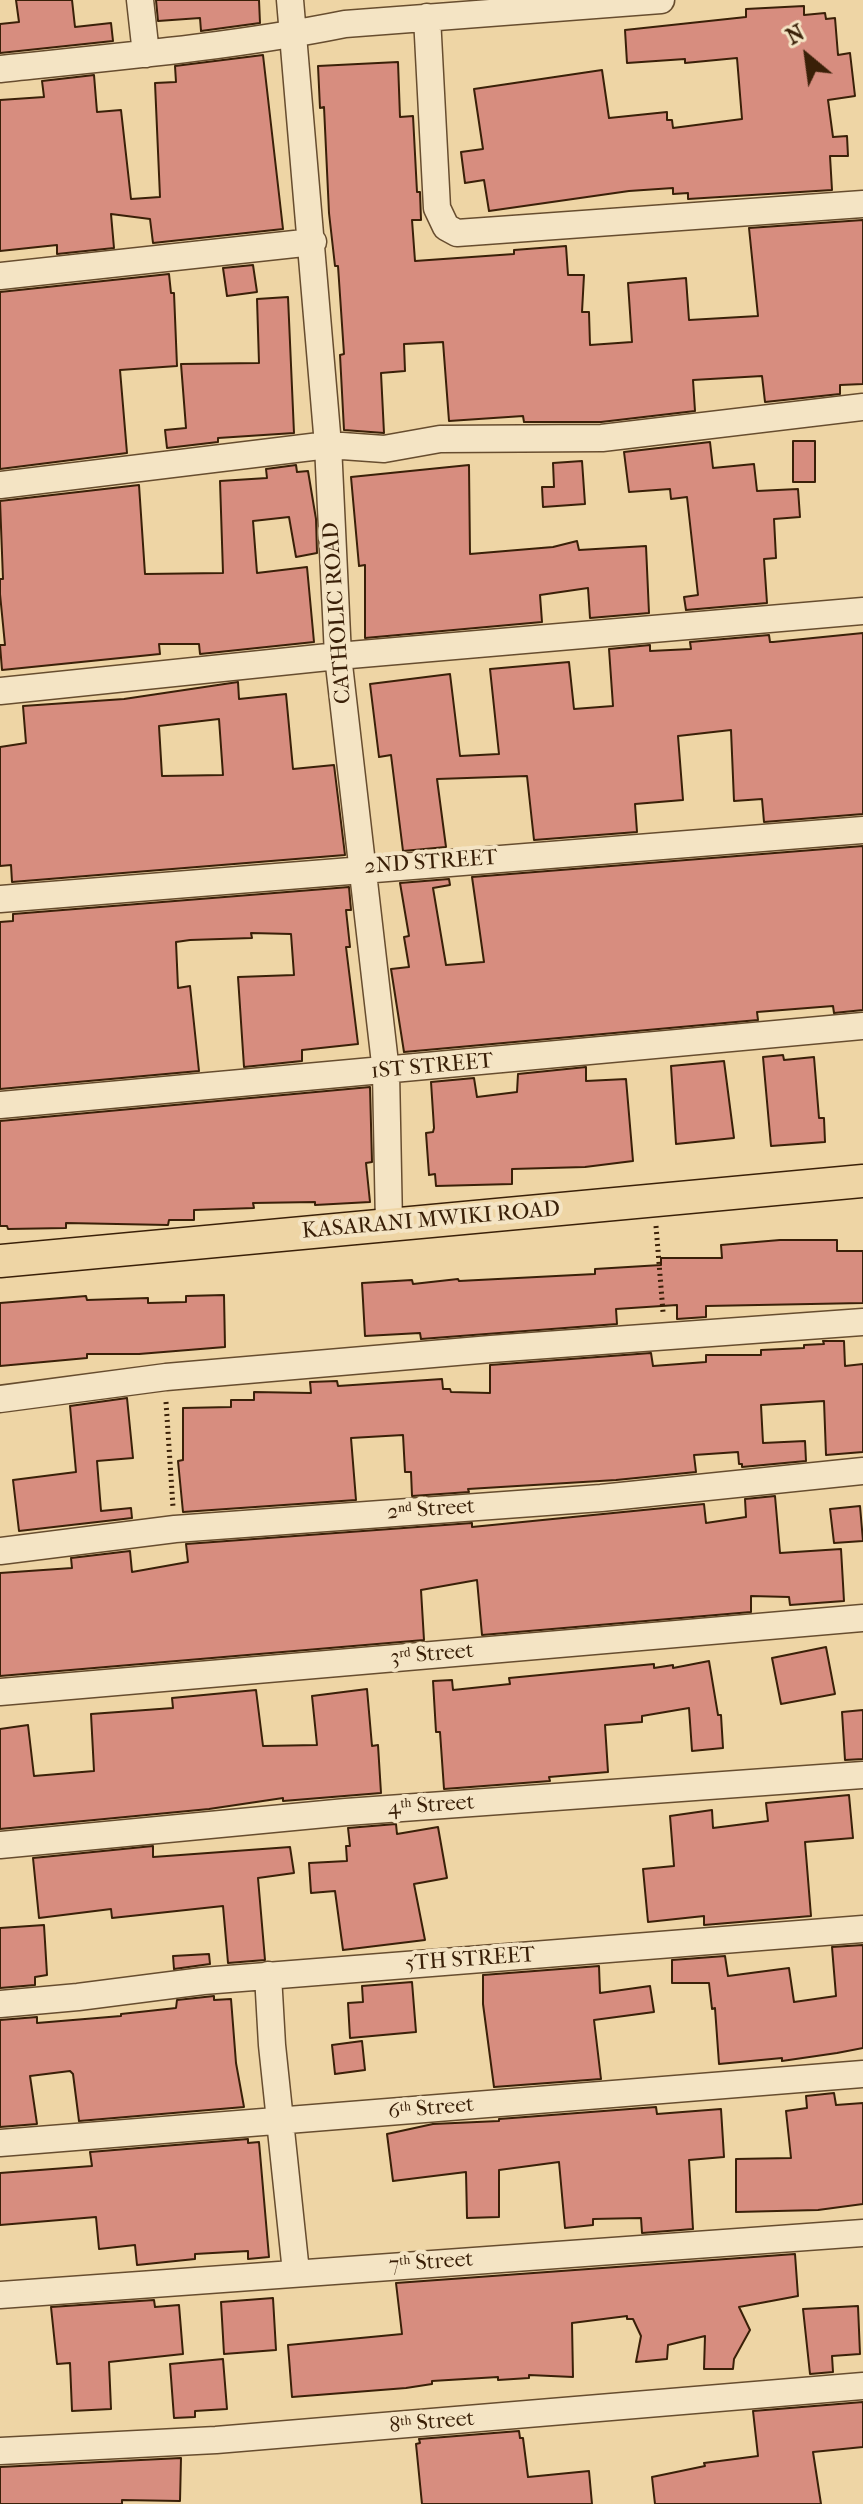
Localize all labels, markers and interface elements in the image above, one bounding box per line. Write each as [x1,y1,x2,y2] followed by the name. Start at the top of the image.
[767,16,847,96] north arrow
[782,20,809,50] text: N
[318,521,358,705] street label: CATHOLIC ROAD
[364,845,498,881] street label: 2ND STREET
[370,1049,494,1085] street label: 1ST STREET
[301,1197,561,1245] street label: KASARANI MWIKI ROAD
[386,1494,476,1526] street label: 2ⁿᵈ Street
[389,1638,475,1672] street label: 3ʳᵈ Street
[387,1790,475,1822] street label: 4ᵗʰ Street
[404,1942,536,1978] street label: 5TH STREET
[387,2092,475,2126] street label: 6ᵗʰ Street
[388,2247,474,2279] street label: 7ᵗʰ Street
[388,2406,476,2440] street label: 8ᵗʰ Street

